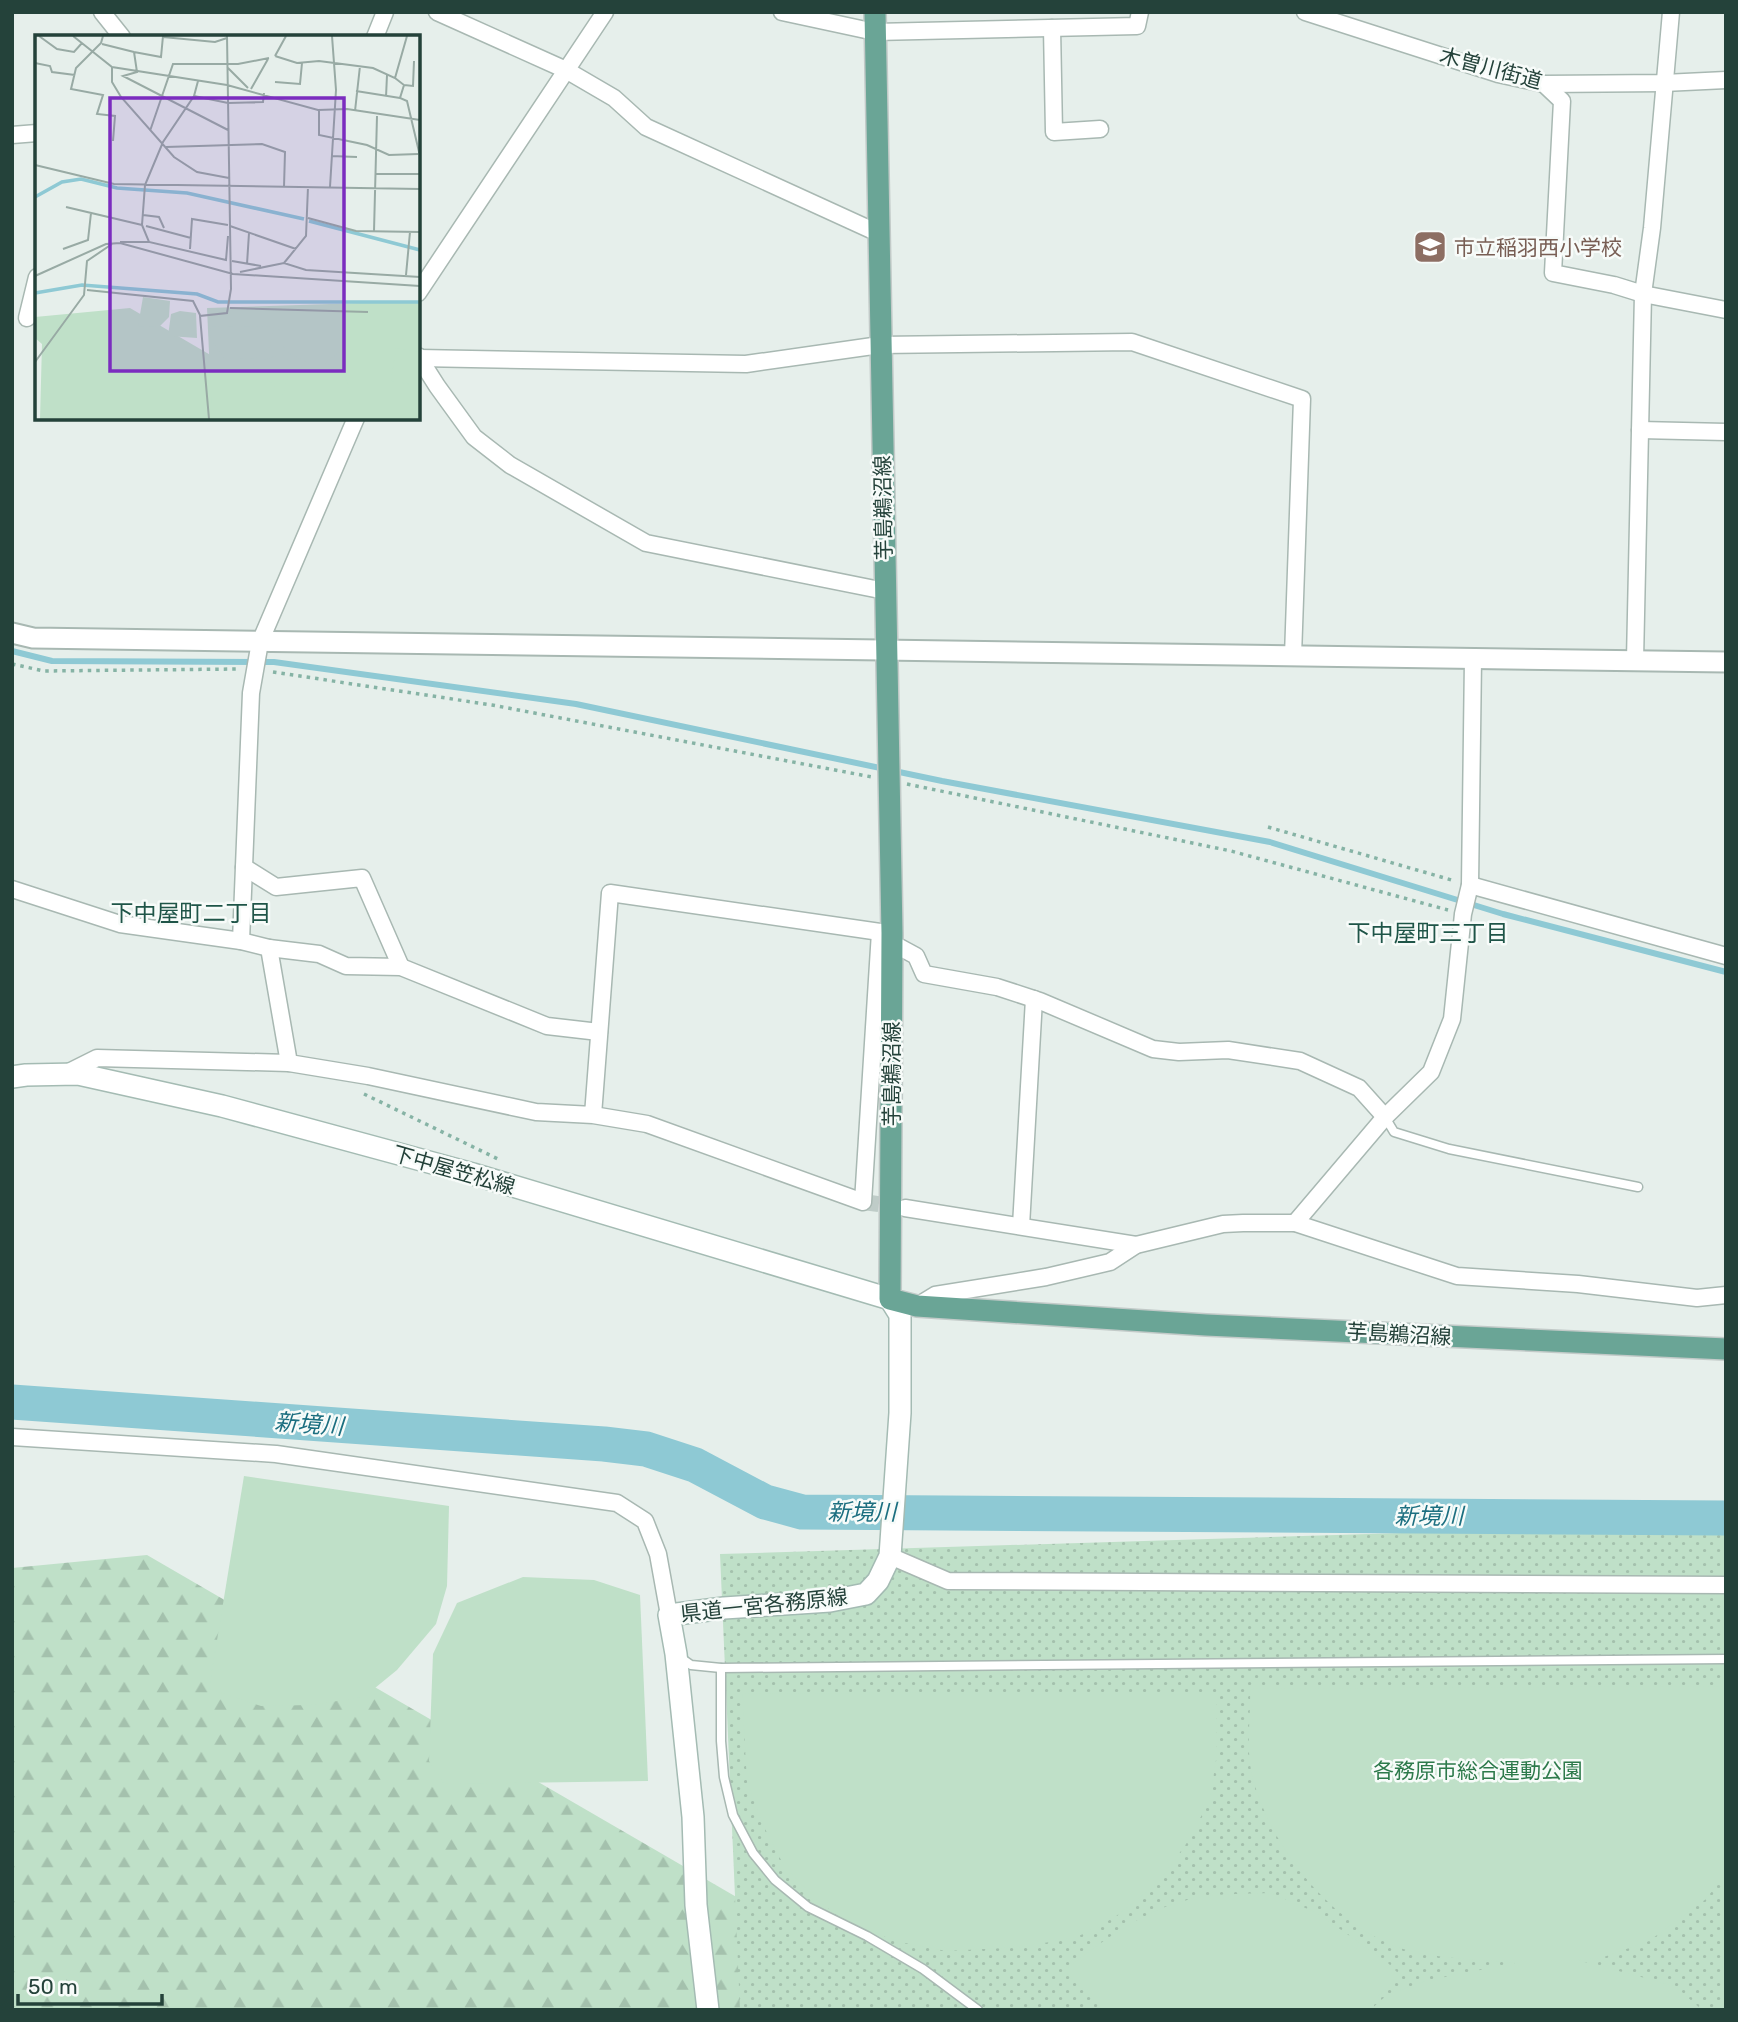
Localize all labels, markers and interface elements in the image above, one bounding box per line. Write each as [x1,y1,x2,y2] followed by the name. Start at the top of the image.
[35,35,420,420] inset map
[1437,42,1545,94] street label: 木曽川街道
[1411,228,1449,266] school or university icon: 市立稲羽西小学校
[1454,235,1622,260] place label: 市立稲羽西小学校
[870,455,896,561] street label: 芋島鵜沼線
[111,899,272,927] district label: 下中屋町二丁目
[1348,919,1509,947] district label: 下中屋町三丁目
[879,1022,904,1127] street label: 芋島鵜沼線
[390,1141,518,1199] street label: 下中屋笠松線
[1346,1319,1452,1349] street label: 芋島鵜沼線
[274,1408,347,1441] water label: 新境川
[828,1498,900,1526] water label: 新境川
[1395,1502,1467,1530] water label: 新境川
[679,1584,849,1626] street label: 県道一宮各務原線
[1373,1758,1583,1783] park label: 各務原市総合運動公園
[18,1962,161,2006] scale bar
[28,1974,78,1999] text: 50 m

